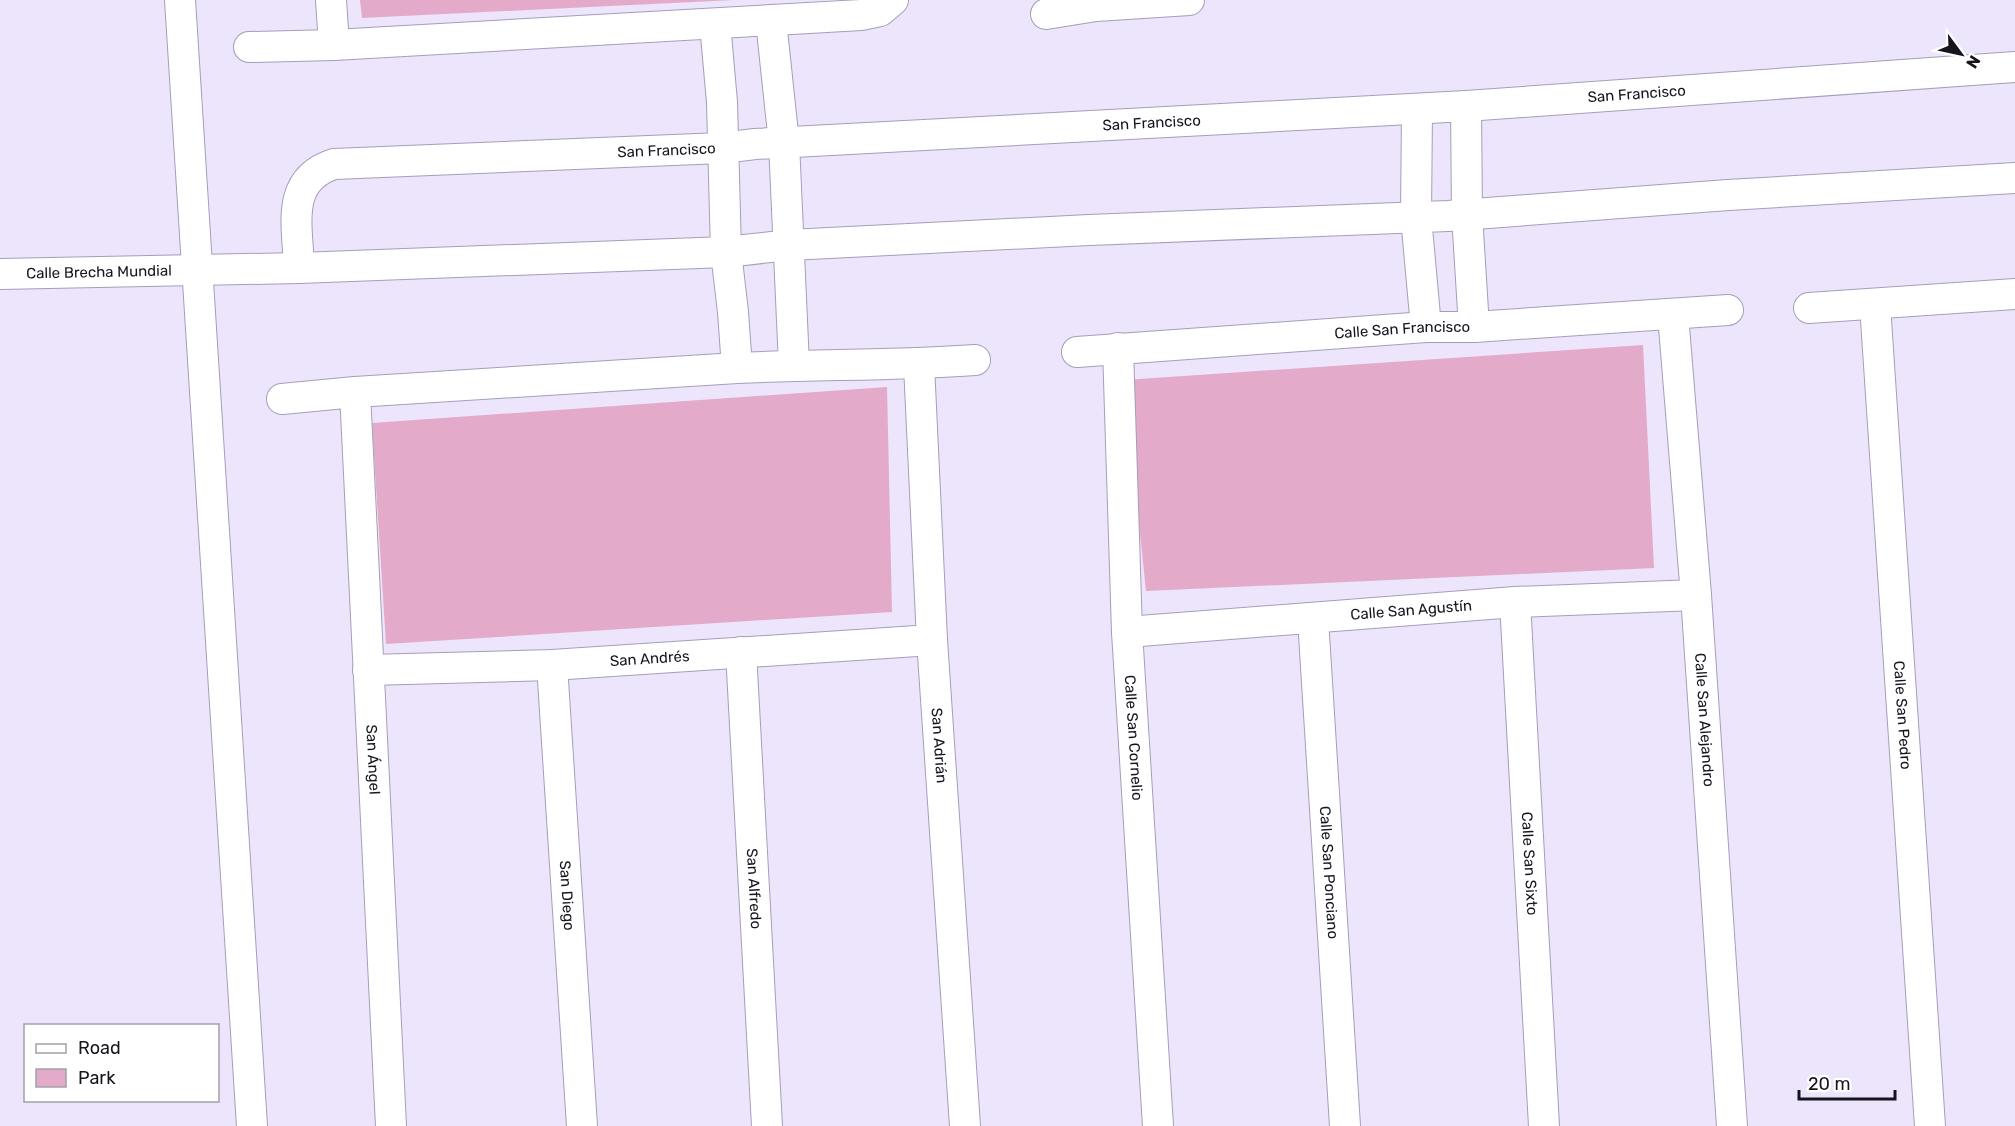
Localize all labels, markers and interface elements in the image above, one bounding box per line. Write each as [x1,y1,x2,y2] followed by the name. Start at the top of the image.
[1931,24,1991,84] north arrow
[1962,52,1984,72] text: N
[1587,81,1686,106] street label: San Francisco
[1102,111,1201,134] street label: San Francisco
[617,139,716,161] street label: San Francisco
[26,262,172,282] street label: Calle Brecha Mundial
[1334,318,1470,343] street label: Calle San Francisco
[1350,596,1473,624] street label: Calle San Agustín
[609,647,690,670] street label: San Andrés
[1691,652,1718,787] street label: Calle San Alejandro
[1890,660,1915,770] street label: Calle San Pedro
[1121,674,1147,801] street label: Calle San Cornelio
[928,707,951,784] street label: San Adrián
[362,724,384,795] street label: San Ángel
[1316,805,1342,940] street label: Calle San Ponciano
[1518,811,1541,916] street label: Calle San Sixto
[743,848,765,930] street label: San Alfredo
[556,860,578,931] street label: San Diego
[24,1024,219,1102] legend
[78,1037,121,1059] text: Road
[1799,1063,1895,1101] scale bar
[78,1067,116,1089] text: Park
[1808,1073,1850,1095] text: 20 m

